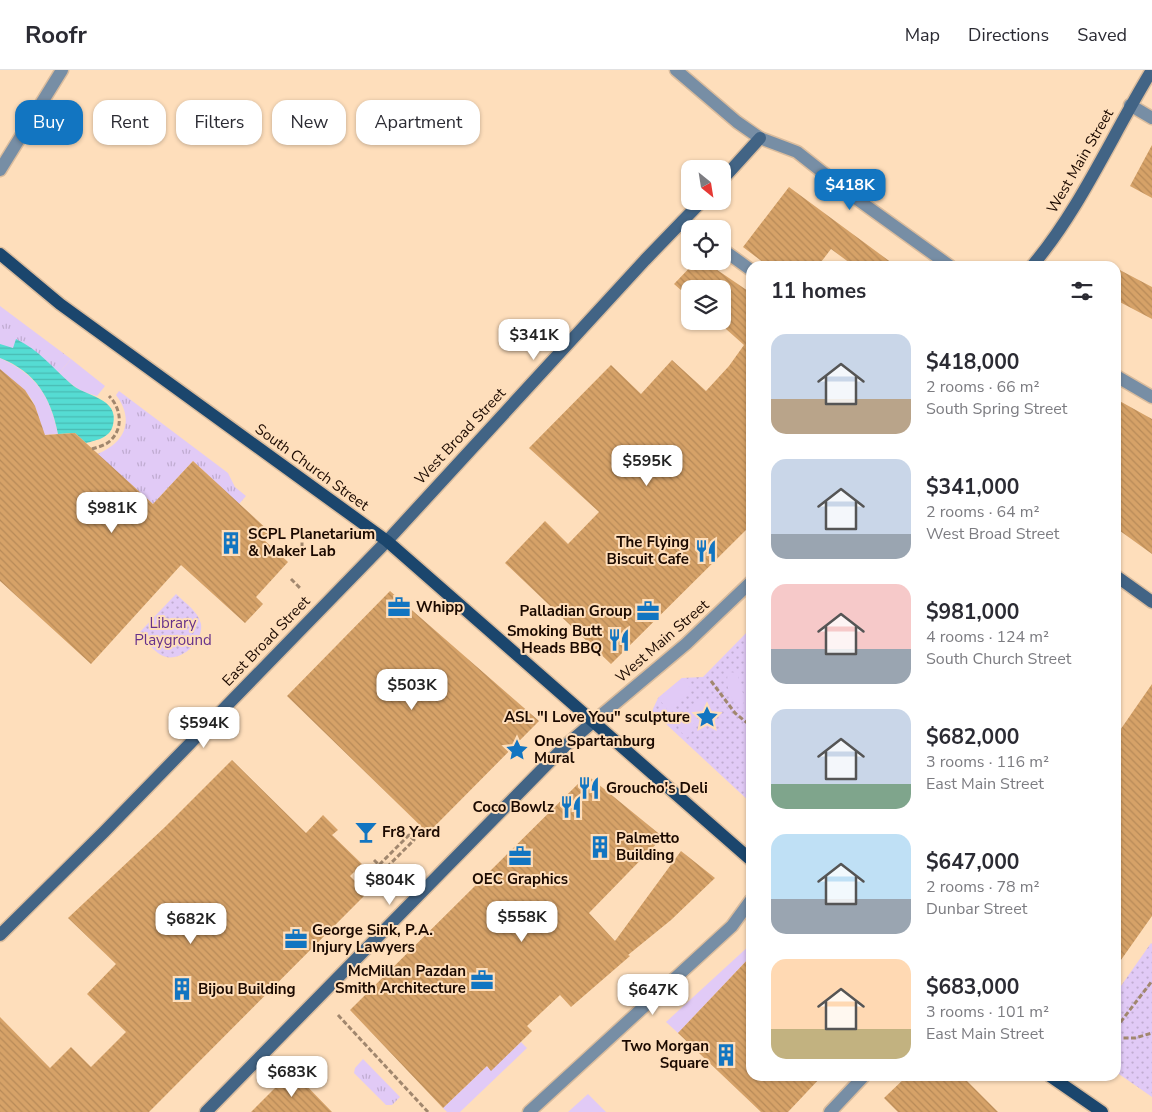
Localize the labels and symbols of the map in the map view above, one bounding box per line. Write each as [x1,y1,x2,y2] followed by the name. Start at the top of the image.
[1042,105,1118,217] street label: West Main Street
[681,160,731,210] north arrow
[815,168,885,211] pin: $418K
[499,318,569,361] pin: $341K
[410,383,510,489] street label: West Broad Street
[251,419,374,516] street label: South Church Street
[612,444,682,487] pin: $595K
[77,492,147,534] pin: $981K
[248,524,375,561] place label: SCPL Planetarium & Maker Lab
[218,530,244,556] building icon: SCPL Planetarium & Maker Lab
[607,532,689,569] place label: The Flying Biscuit Cafe
[693,538,719,564] restaurant icon: The Flying Biscuit Cafe
[218,591,315,690] street label: East Broad Street
[386,594,412,620] office icon: Whipp
[611,594,713,687] street label: West Main Street
[416,597,463,617] place label: Whipp
[635,598,661,624] office icon: Palladian Group
[520,601,632,621] place label: Palladian Group
[134,613,212,650] park label: Library Playground
[507,621,602,658] place label: Smoking Butt Heads BBQ
[606,627,632,653] restaurant icon: Smoking Butt Heads BBQ
[377,668,447,711] pin: $503K
[694,704,720,730] place icon: ASL "I Love You" sculpture
[169,706,239,749] pin: $594K
[504,707,690,727] place label: ASL "I Love You" sculpture
[534,731,655,768] place label: One Spartanburg Mural
[504,737,530,763] place icon: One Spartanburg Mural
[576,775,602,801] restaurant icon: Groucho's Deli
[606,778,708,798] place label: Groucho's Deli
[558,794,584,820] restaurant icon: Coco Bowlz
[473,797,554,817] place label: Coco Bowlz
[353,819,379,845] bar icon: Fr8 Yard
[382,822,440,842] place label: Fr8 Yard
[616,828,680,865] place label: Palmetto Building
[587,834,613,860] building icon: Palmetto Building
[507,843,533,869] office icon: OEC Graphics
[355,864,425,906] pin: $804K
[472,869,568,889] place label: OEC Graphics
[487,900,557,943] pin: $558K
[156,902,226,945] pin: $682K
[312,920,433,957] place label: George Sink, P.A. Injury Lawyers
[283,926,309,952] office icon: George Sink, P.A. Injury Lawyers
[335,961,466,998] place label: McMillan Pazdan Smith Architecture
[469,967,495,993] office icon: McMillan Pazdan Smith Architecture
[618,974,688,1016] pin: $647K
[169,976,195,1002] building icon: Bijou Building
[198,979,296,999] place label: Bijou Building
[622,1036,709,1073] place label: Two Morgan Square
[713,1042,739,1068] building icon: Two Morgan Square
[257,1056,327,1098] pin: $683K

